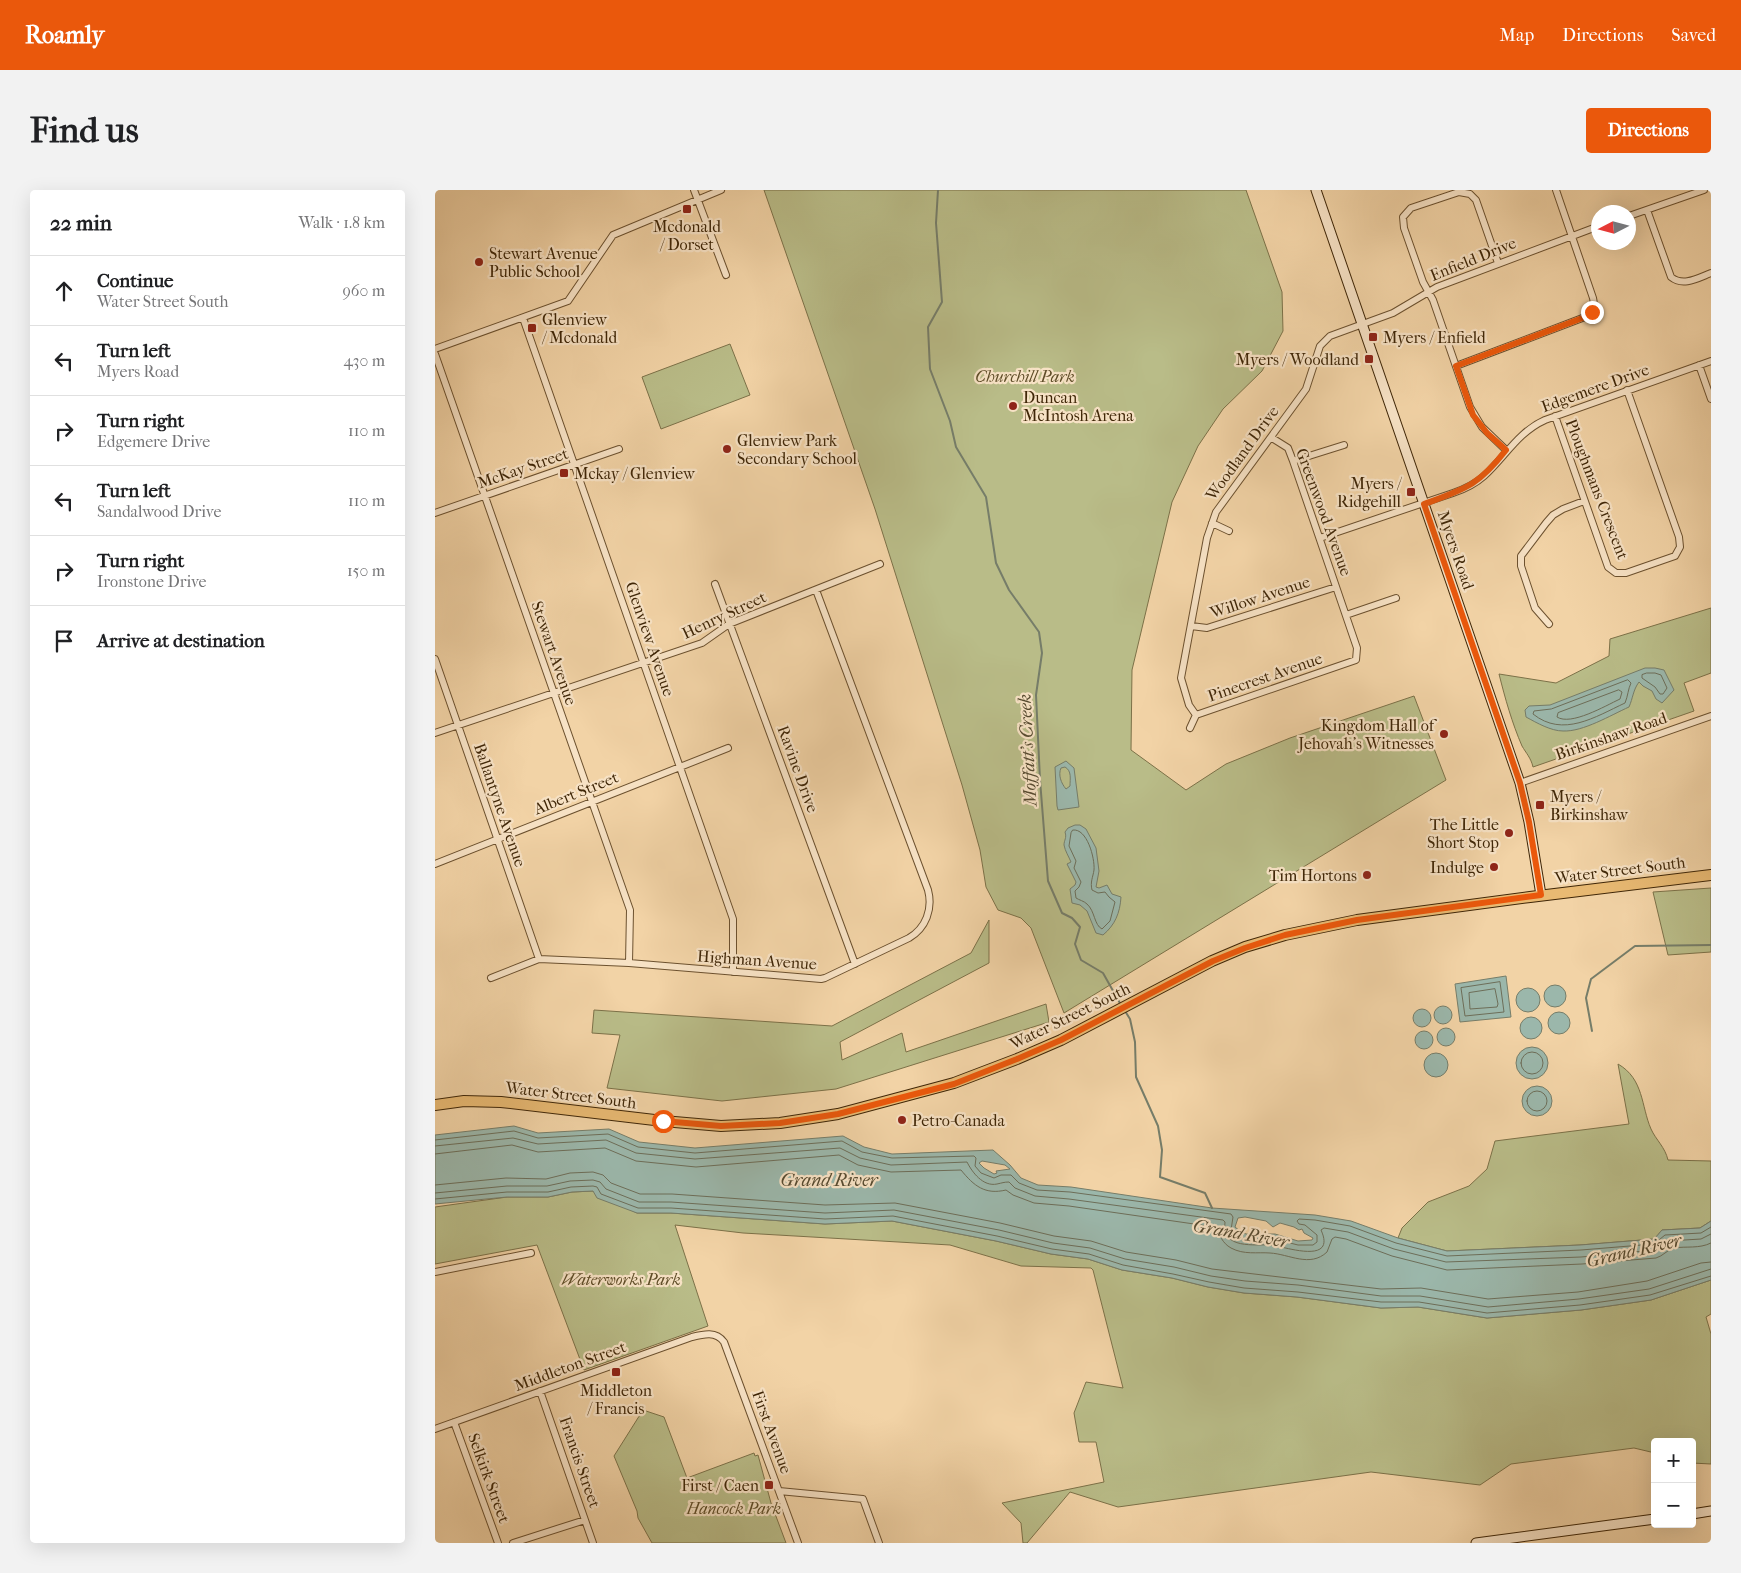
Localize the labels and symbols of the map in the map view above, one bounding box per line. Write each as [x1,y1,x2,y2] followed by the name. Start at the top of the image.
[681,203,693,215] marker: Mcdonald / Dorset
[1591,205,1636,250] north arrow
[653,217,721,254] place label: Mcdonald / Dorset
[1427,233,1519,285] street label: Enfield Drive
[489,244,598,281] place label: Stewart Avenue Public School
[473,256,485,268] marker: Stewart Avenue Public School
[1581,301,1604,324] route end
[541,310,618,347] place label: Glenview / Mcdonald
[526,322,538,334] marker: Glenview / Mcdonald
[1383,328,1486,347] place label: Myers / Enfield
[1367,331,1379,343] marker: Myers / Enfield
[1236,350,1359,369] place label: Myers / Woodland
[1363,353,1375,365] marker: Myers / Woodland
[1539,360,1652,416] street label: Edgemere Drive
[975,367,1075,386] park label: Churchill Park
[1023,388,1134,425] place label: Duncan McIntosh Arena
[1007,400,1019,412] marker: Duncan McIntosh Arena
[1201,402,1283,505] street label: Woodland Drive
[1561,416,1633,562] street label: Ploughmans Crescent
[737,431,858,468] place label: Glenview Park Secondary School
[721,443,733,455] marker: Glenview Park Secondary School
[475,444,571,492] street label: McKay Street
[1292,446,1356,578] street label: Greenwood Avenue
[574,464,696,483] place label: Mckay / Glenview
[558,467,570,479] marker: Mckay / Glenview
[1337,474,1403,511] place label: Myers / Ridgehill
[1405,486,1417,498] marker: Myers / Ridgehill
[1434,508,1478,592] street label: Myers Road
[1207,572,1312,622] street label: Willow Avenue
[621,579,679,699] street label: Glenview Avenue
[679,587,769,643] street label: Henry Street
[527,599,581,707] street label: Stewart Avenue
[1205,648,1325,705] street label: Pinecrest Avenue
[1015,693,1042,809] water label: Moffatt's Creek
[1553,708,1670,764] street label: Birkinshaw Road
[1296,716,1438,753] place label: Kingdom Hall of Jehovah's Witnesses
[773,723,823,815] street label: Ravine Drive
[1438,728,1450,740] marker: Kingdom Hall of Jehovah's Witnesses
[470,741,530,869] street label: Ballantyne Avenue
[530,767,621,819] street label: Albert Street
[1550,787,1629,824] place label: Myers / Birkinshaw
[1534,799,1546,811] marker: Myers / Birkinshaw
[1427,815,1499,852] place label: The Little Short Stop
[1503,827,1515,839] marker: The Little Short Stop
[1553,853,1686,888] street label: Water Street South
[1430,858,1484,877] place label: Indulge
[1488,861,1500,873] marker: Indulge
[1269,866,1357,885] place label: Tim Hortons
[1361,869,1373,881] marker: Tim Hortons
[697,946,818,974] street label: Highman Avenue
[1006,979,1133,1054] street label: Water Street South
[504,1077,637,1112] street label: Water Street South
[652,1110,675,1133] route start
[912,1111,1005,1130] place label: Petro-Canada
[896,1114,908,1126] marker: Petro-Canada
[781,1170,879,1191] water label: Grand River
[1191,1215,1292,1253] water label: Grand River
[1584,1229,1685,1272] water label: Grand River
[561,1270,681,1289] park label: Waterworks Park
[512,1337,629,1395] street label: Middleton Street
[610,1366,622,1378] marker: Middleton / Francis
[580,1381,653,1418] place label: Middleton / Francis
[748,1388,796,1476] street label: First Avenue
[555,1414,605,1510] street label: Francis Street
[464,1431,514,1526] street label: Selkirk Street
[681,1476,760,1495] place label: First / Caen
[763,1479,775,1491] marker: First / Caen
[686,1499,781,1518] park label: Hancock Park

